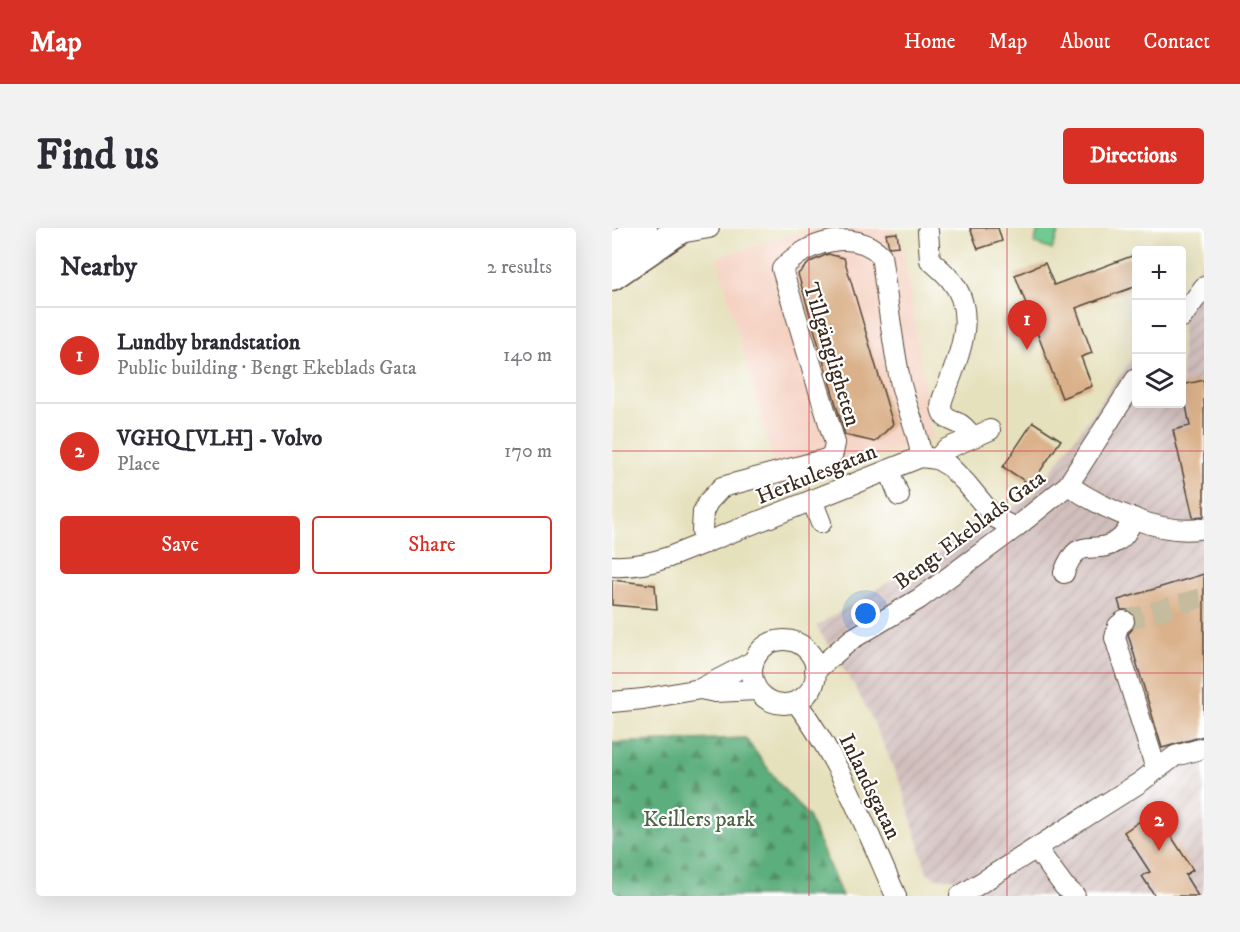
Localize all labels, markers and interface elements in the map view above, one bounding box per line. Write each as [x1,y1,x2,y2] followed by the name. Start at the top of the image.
[30,25,82,60] text: Map
[904,29,956,55] text: Home
[989,29,1027,55] text: Map
[1060,29,1111,55] text: About
[1144,29,1210,55] text: Contact
[1063,128,1204,184] button: Directions
[36,130,159,182] text: Find us
[1132,246,1186,408] map controls
[1132,246,1186,300] button: +
[60,251,137,284] text: Nearby
[487,255,552,280] text: 2 results
[797,279,866,430] street label: Tillgängligheten
[1008,300,1046,350] pin: 1
[1132,300,1186,354] button: −
[117,329,300,356] text: Lundby brandstation
[76,343,83,368] text: 1
[503,343,552,368] text: 140 m
[1132,354,1186,408] button: layers
[117,356,417,381] text: Public building · Bengt Ekeblads Gata
[117,425,322,452] text: VGHQ [VLH] - Volvo
[752,438,881,511] street label: Herkulesgatan
[75,439,84,464] text: 2
[504,439,552,464] text: 170 m
[117,452,160,477] text: Place
[889,464,1052,596] street label: Bengt Ekeblads Gata
[60,516,300,574] button: Save
[312,516,552,574] button: Share
[851,599,880,628] your location
[832,729,907,844] street label: Inlandsgatan
[1140,802,1178,851] pin: 2
[643,806,755,833] park label: Keillers park

